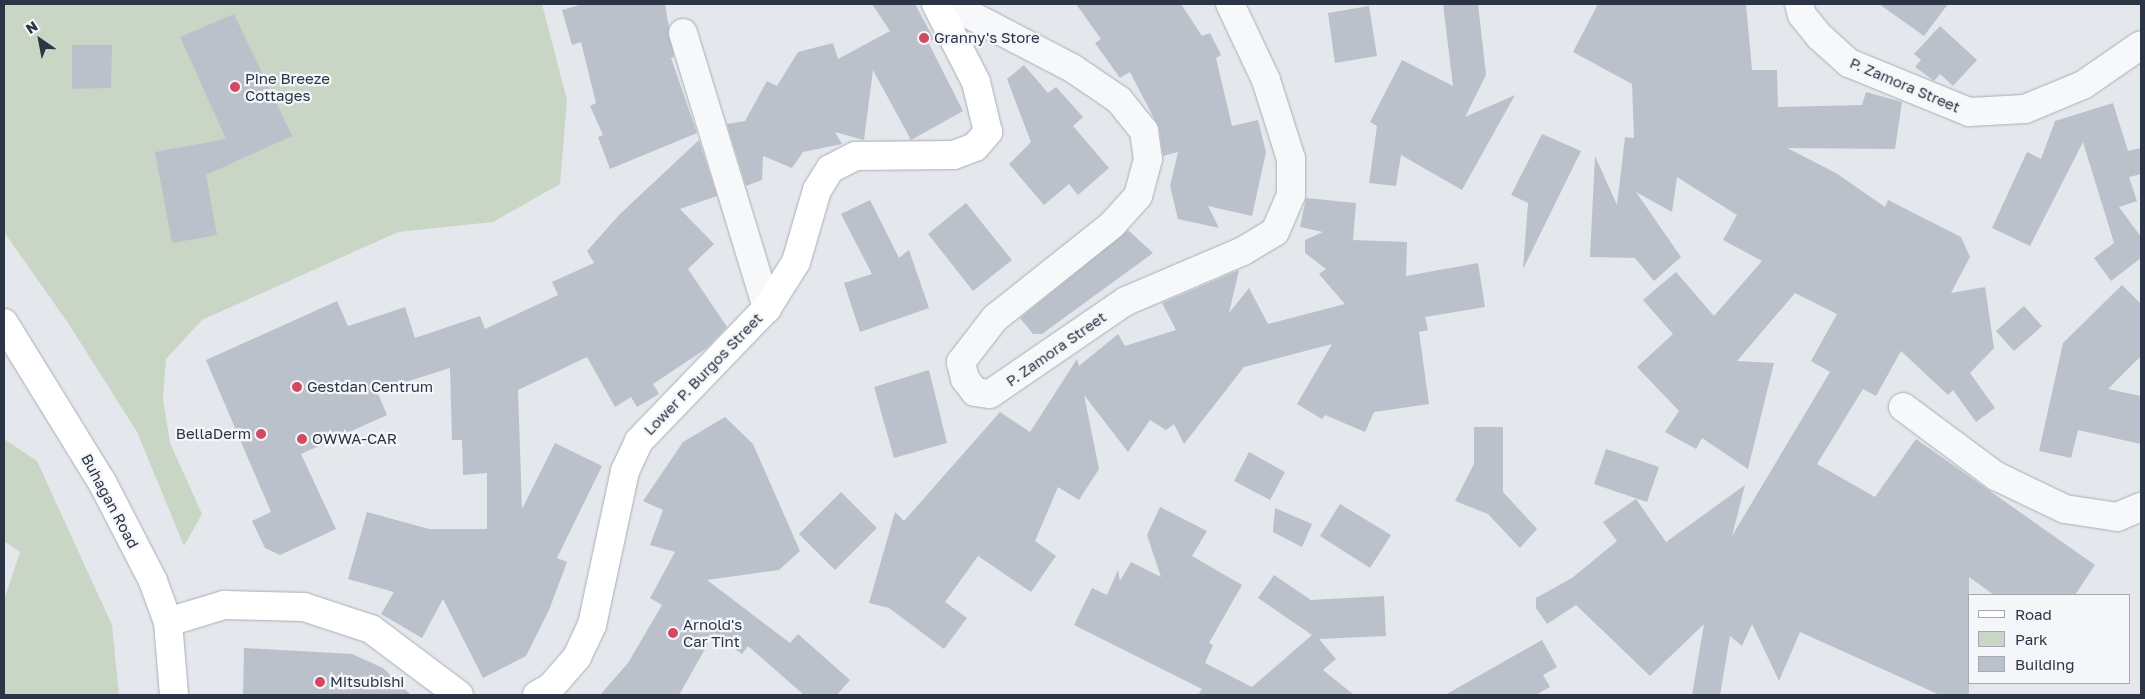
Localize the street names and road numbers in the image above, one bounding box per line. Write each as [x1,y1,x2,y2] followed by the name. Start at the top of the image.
[1847,54,1963,116] street label: P. Zamora Street
[1002,308,1110,390] street label: P. Zamora Street
[640,309,766,439] street label: Lower P. Burgos Street
[78,451,142,551] street label: Buhagan Road

